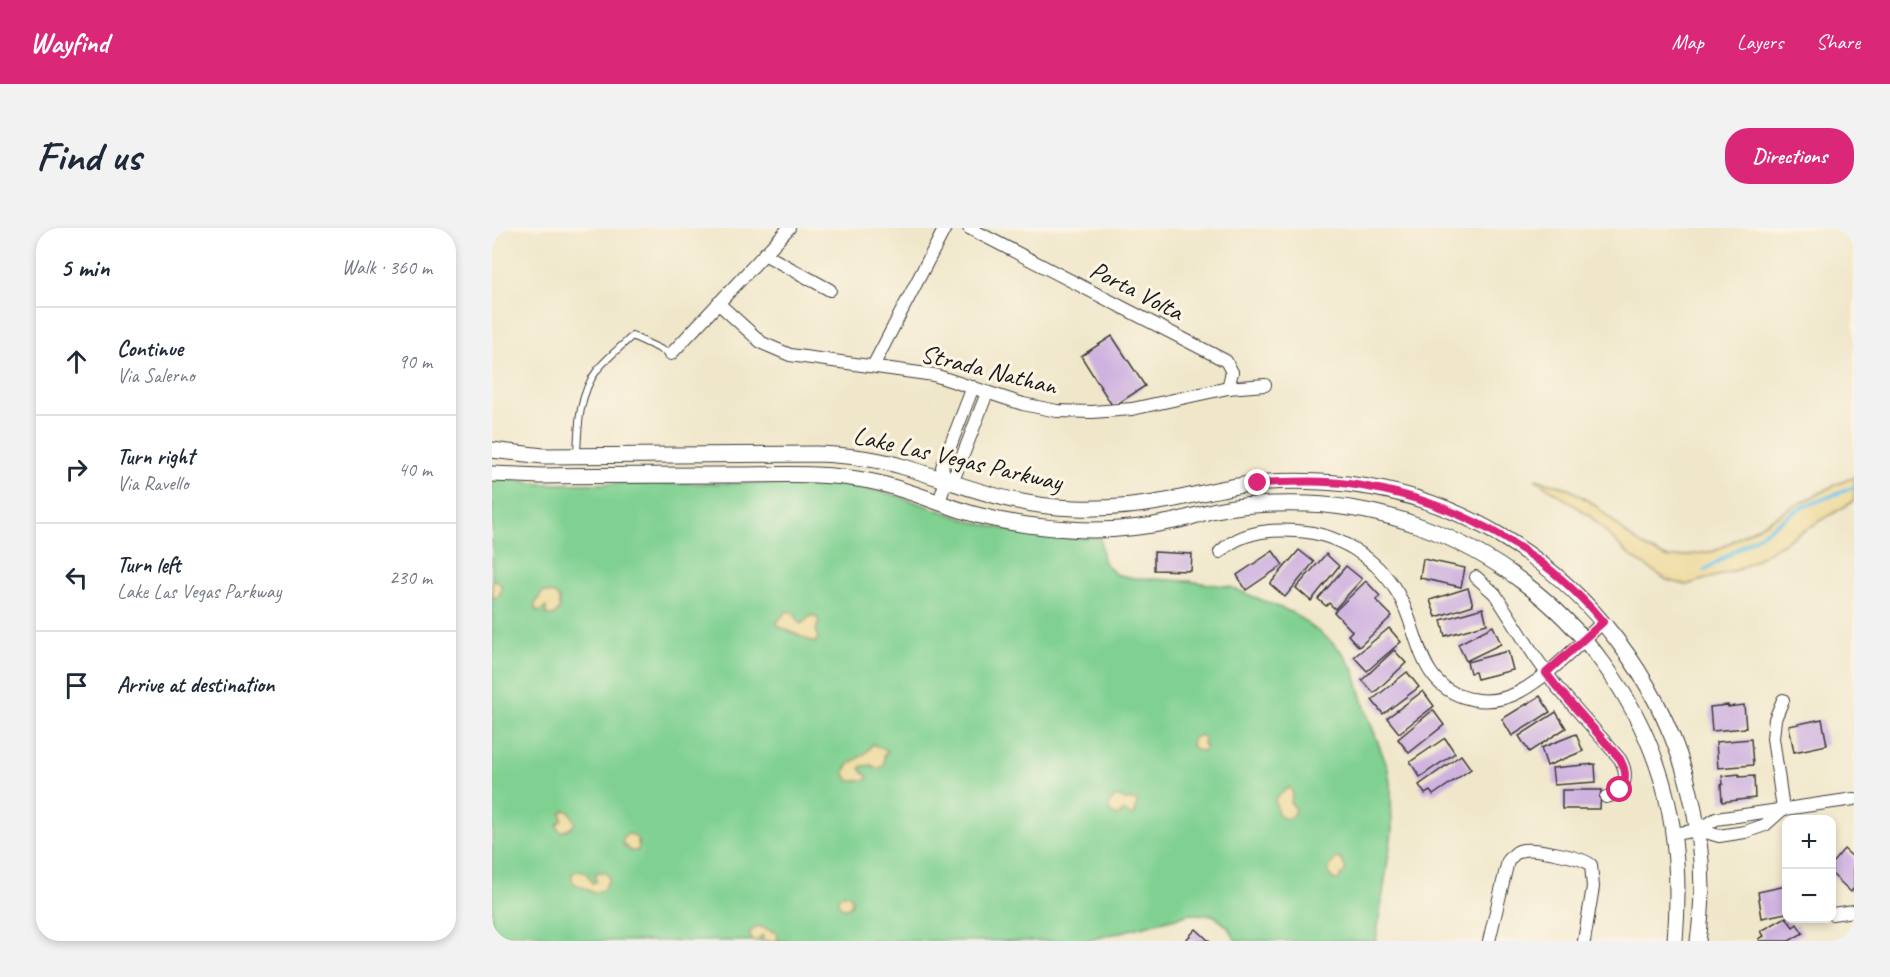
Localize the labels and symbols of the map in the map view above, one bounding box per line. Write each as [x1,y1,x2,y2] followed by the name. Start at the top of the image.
[1084,253,1191,329] street label: Porta Volta
[917,337,1062,403] street label: Strada Nathan
[850,418,1068,499] street label: Lake Las Vegas Parkway
[1244,469,1270,495] route end
[1606,776,1632,802] route start

